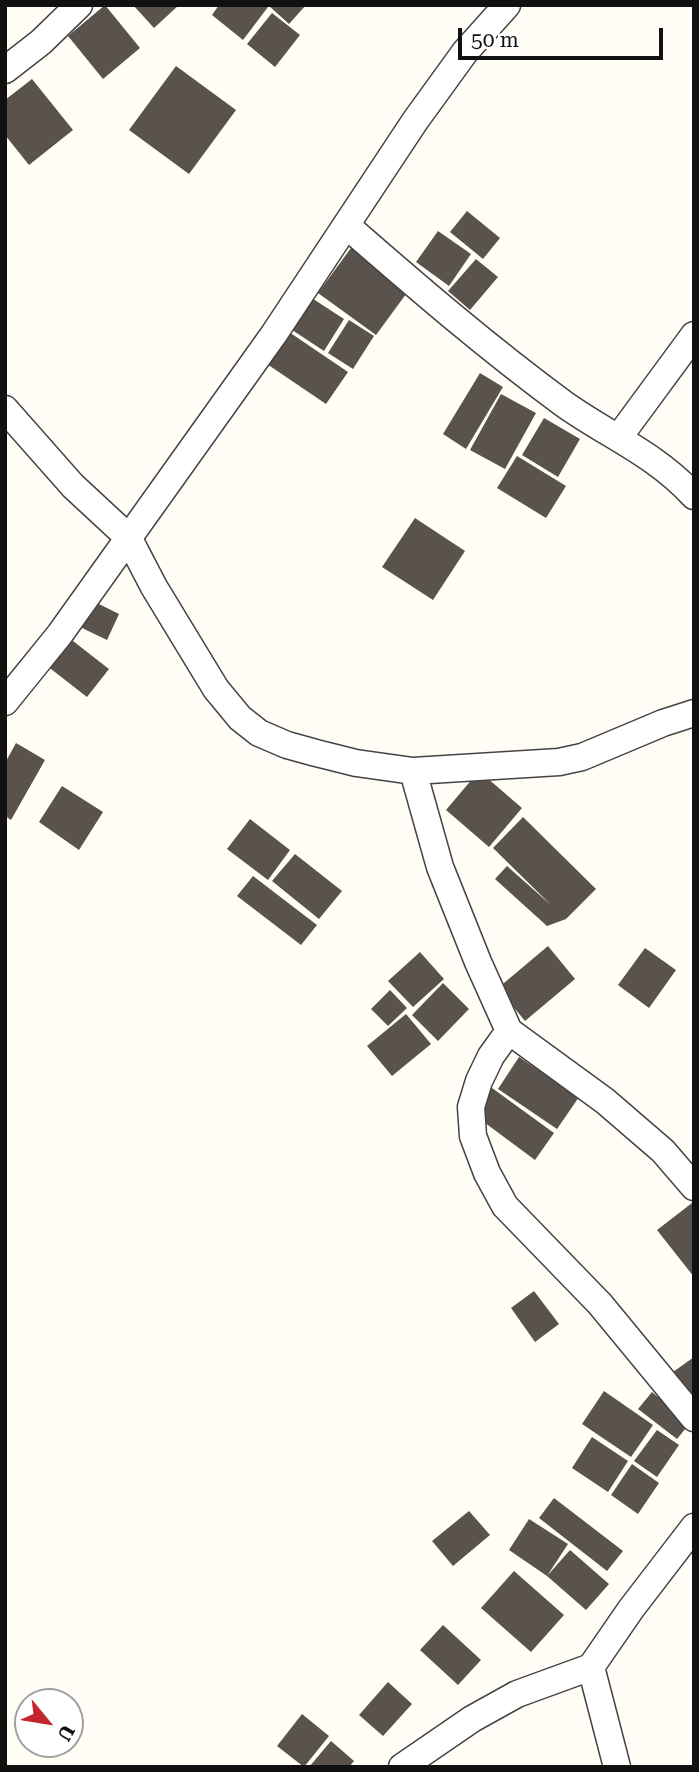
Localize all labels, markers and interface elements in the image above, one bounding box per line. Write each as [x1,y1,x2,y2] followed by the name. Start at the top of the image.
[461,14,666,58] scale bar
[471,28,519,52] text: 50 m
[14,1688,84,1758] north arrow
[52,1721,80,1745] text: U

